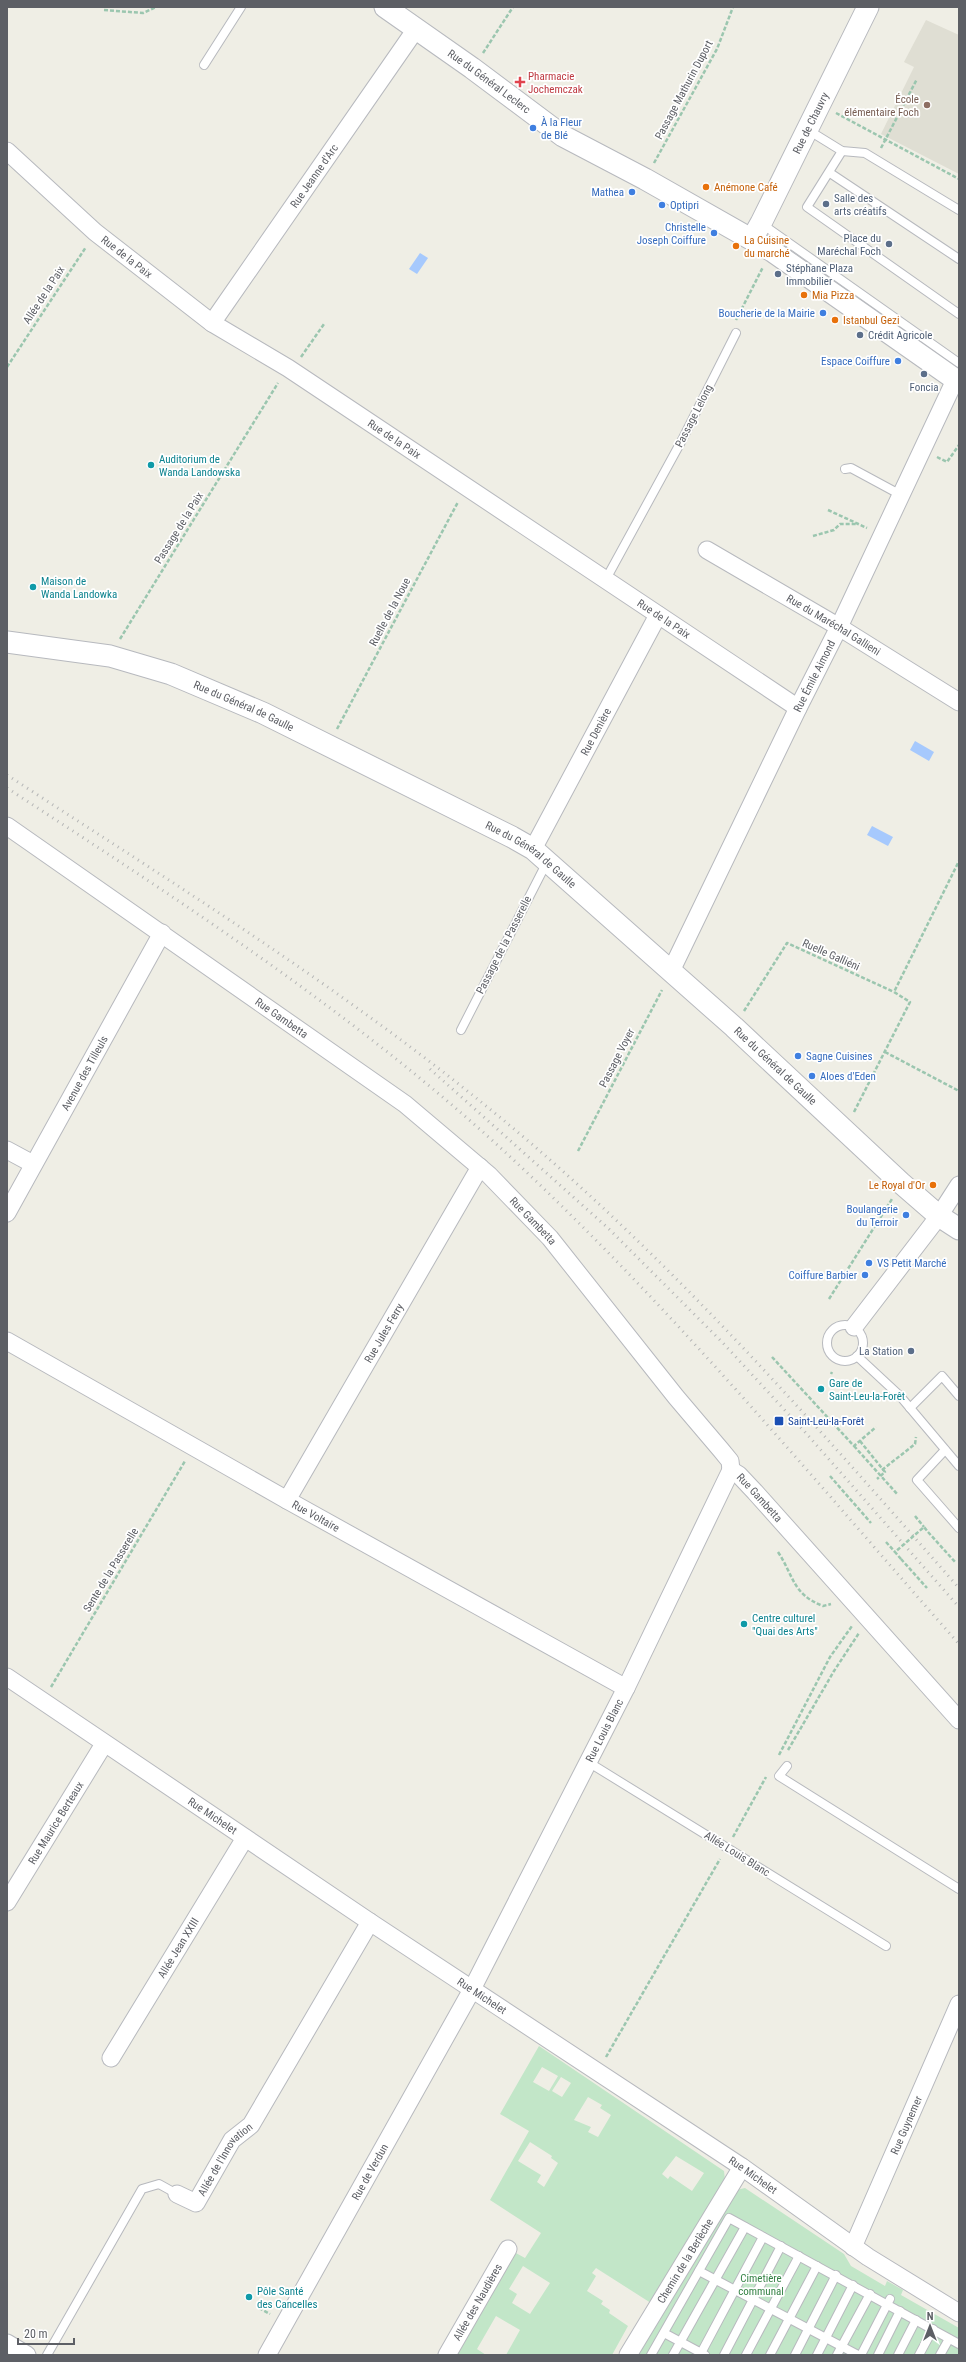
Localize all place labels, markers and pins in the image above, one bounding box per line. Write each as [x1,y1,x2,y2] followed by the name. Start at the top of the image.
[528,70,583,96] place label: Pharmacie Jochemczak
[515,77,525,87] marker: Pharmacie Jochemczak
[844,93,919,119] place label: École élémentaire Foch
[922,100,932,110] marker: École élémentaire Foch
[541,116,582,142] place label: À la Fleur de Blé
[528,123,538,133] marker: À la Fleur de Blé
[714,181,778,194] place label: Anémone Café
[701,182,711,192] marker: Anémone Café
[591,186,624,199] place label: Mathea
[627,187,637,197] marker: Mathea
[834,192,887,218] place label: Salle des arts créatifs
[670,199,699,212] place label: Optipri
[821,199,831,209] marker: Salle des arts créatifs
[657,200,667,210] marker: Optipri
[637,221,706,247] place label: Christelle Joseph Coiffure
[709,228,719,238] marker: Christelle Joseph Coiffure
[817,232,881,258] place label: Place du Maréchal Foch
[744,234,790,260] place label: La Cuisine du marché
[884,239,894,249] marker: Place du Maréchal Foch
[731,241,741,251] marker: La Cuisine du marché
[786,262,853,288] place label: Stéphane Plaza Immobilier
[773,269,783,279] marker: Stéphane Plaza Immobilier
[812,289,854,302] place label: Mia Pizza
[799,290,809,300] marker: Mia Pizza
[718,307,815,320] place label: Boucherie de la Mairie
[818,308,828,318] marker: Boucherie de la Mairie
[843,314,899,327] place label: Istanbul Gezi
[830,315,840,325] marker: Istanbul Gezi
[868,329,932,342] place label: Crédit Agricole
[855,330,865,340] marker: Crédit Agricole
[821,355,890,368] place label: Espace Coiffure
[893,356,903,366] marker: Espace Coiffure
[919,369,929,379] marker: Foncia
[910,381,938,394] place label: Foncia
[159,453,240,479] place label: Auditorium de Wanda Landowska
[146,460,156,470] marker: Auditorium de Wanda Landowska
[41,575,117,601] place label: Maison de Wanda Landowka
[28,582,38,592] marker: Maison de Wanda Landowka
[806,1050,873,1063] place label: Sagne Cuisines
[793,1051,803,1061] marker: Sagne Cuisines
[820,1070,876,1083] place label: Aloes d'Eden
[807,1071,817,1081] marker: Aloes d'Eden
[869,1179,926,1192] place label: Le Royal d'Or
[928,1180,938,1190] marker: Le Royal d'Or
[846,1203,899,1229] place label: Boulangerie du Terroir
[901,1210,911,1220] marker: Boulangerie du Terroir
[877,1257,947,1270] place label: VS Petit Marché
[864,1258,874,1268] marker: VS Petit Marché
[788,1269,858,1282] place label: Coiffure Barbier
[860,1270,870,1280] marker: Coiffure Barbier
[859,1345,903,1358] place label: La Station
[906,1346,916,1356] marker: La Station
[829,1377,905,1403] place label: Gare de Saint-Leu-la-Forêt
[816,1384,826,1394] marker: Gare de Saint-Leu-la-Forêt
[773,1415,785,1427] marker: Saint-Leu-la-Forêt
[788,1415,864,1428] place label: Saint-Leu-la-Forêt
[752,1612,818,1638] place label: Centre culturel "Quai des Arts"
[739,1619,749,1629] marker: Centre culturel "Quai des Arts"
[257,2285,317,2311] place label: Pôle Santé des Cancelles
[244,2292,254,2302] marker: Pôle Santé des Cancelles

